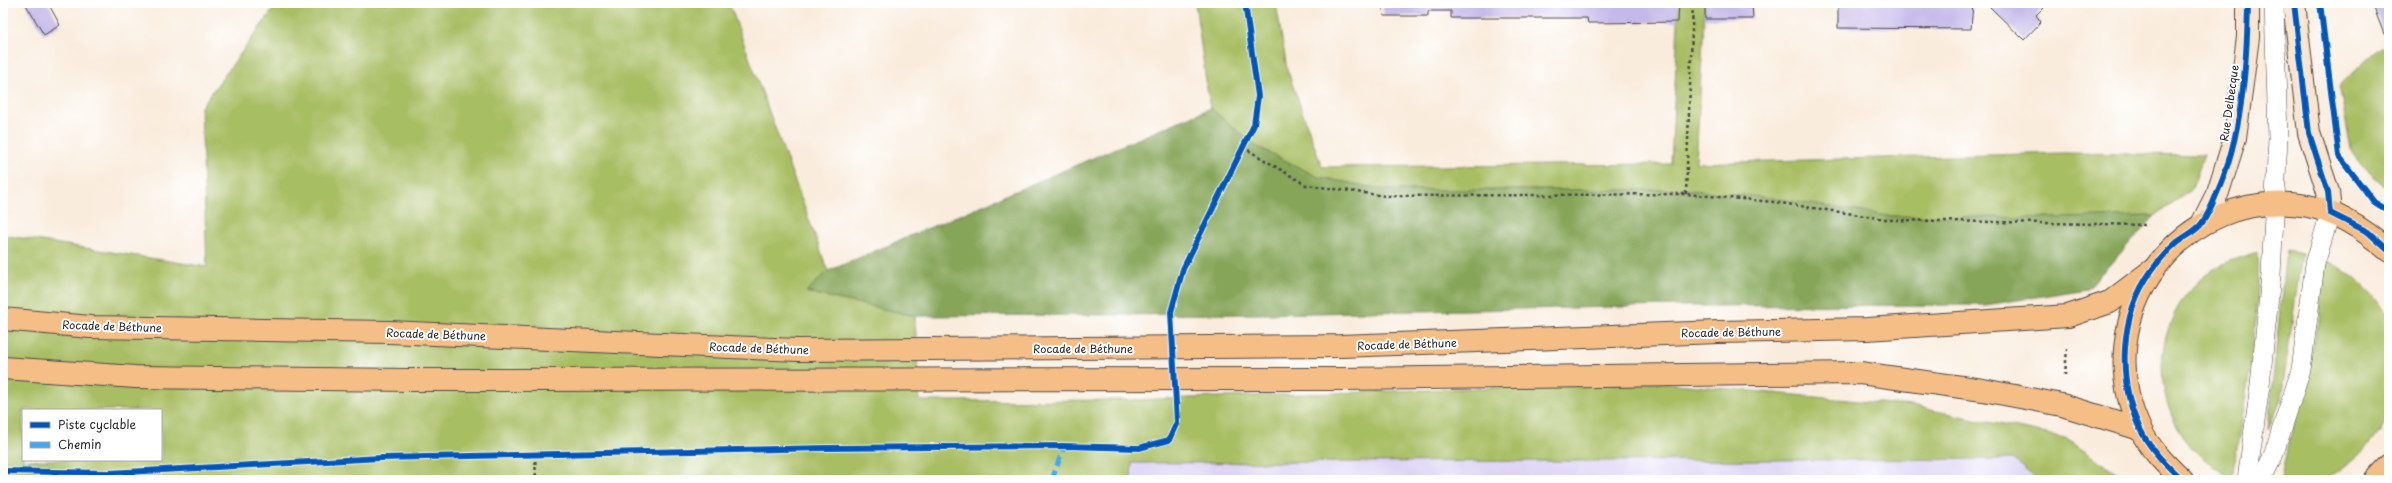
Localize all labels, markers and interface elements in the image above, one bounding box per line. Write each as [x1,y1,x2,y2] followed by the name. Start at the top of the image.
[2215,64,2243,142] street label: Rue Delbecque
[62,316,162,336] street label: Rocade de Béthune
[1681,323,1781,341] street label: Rocade de Béthune
[386,324,486,344] street label: Rocade de Béthune
[1357,334,1457,354] street label: Rocade de Béthune
[709,338,809,358] street label: Rocade de Béthune
[1033,340,1133,357] street label: Rocade de Béthune
[22,409,162,461] legend
[58,415,136,433] text: Piste cyclable
[58,435,102,453] text: Chemin

